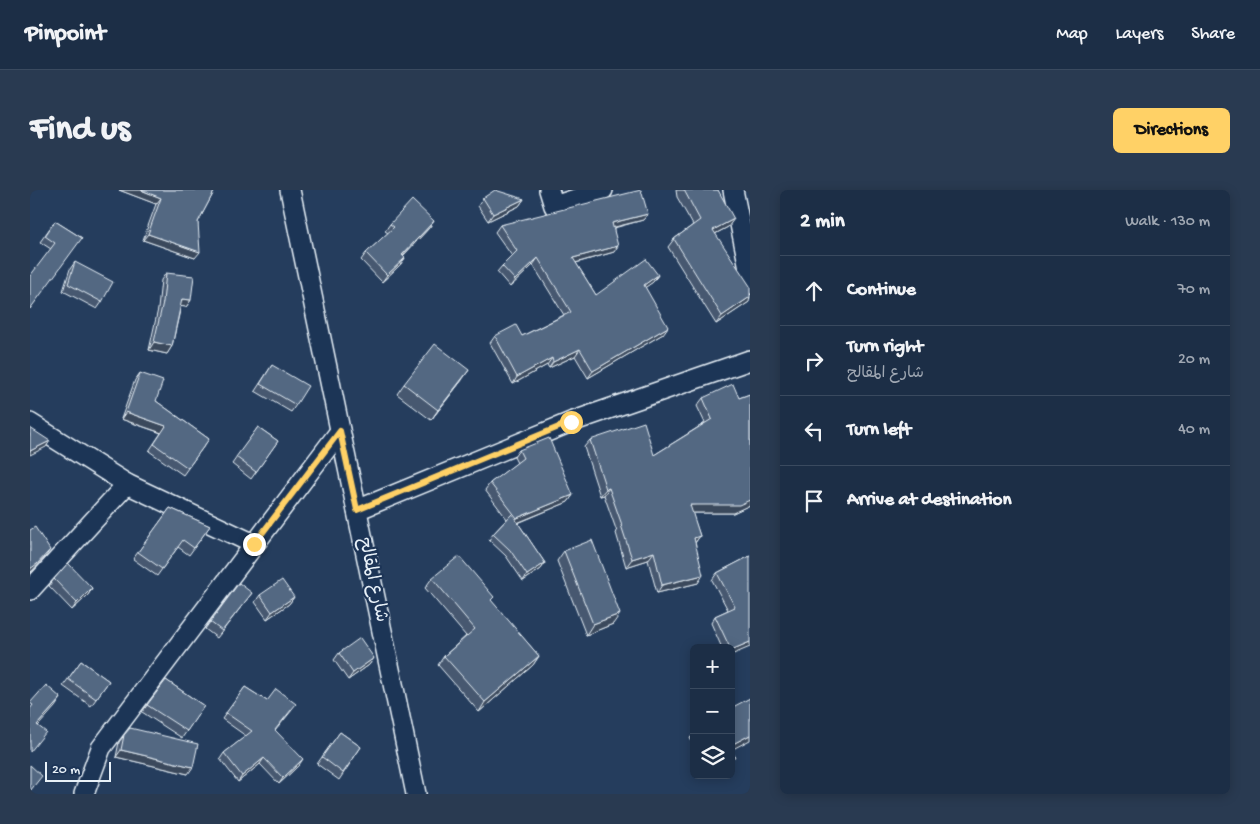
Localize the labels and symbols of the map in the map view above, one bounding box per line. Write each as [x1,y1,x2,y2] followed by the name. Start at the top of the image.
[560,411,583,434] route start
[243,533,266,556] route end
[353,536,391,624] street label: شارع المقالح
[45,759,111,782] scale bar

